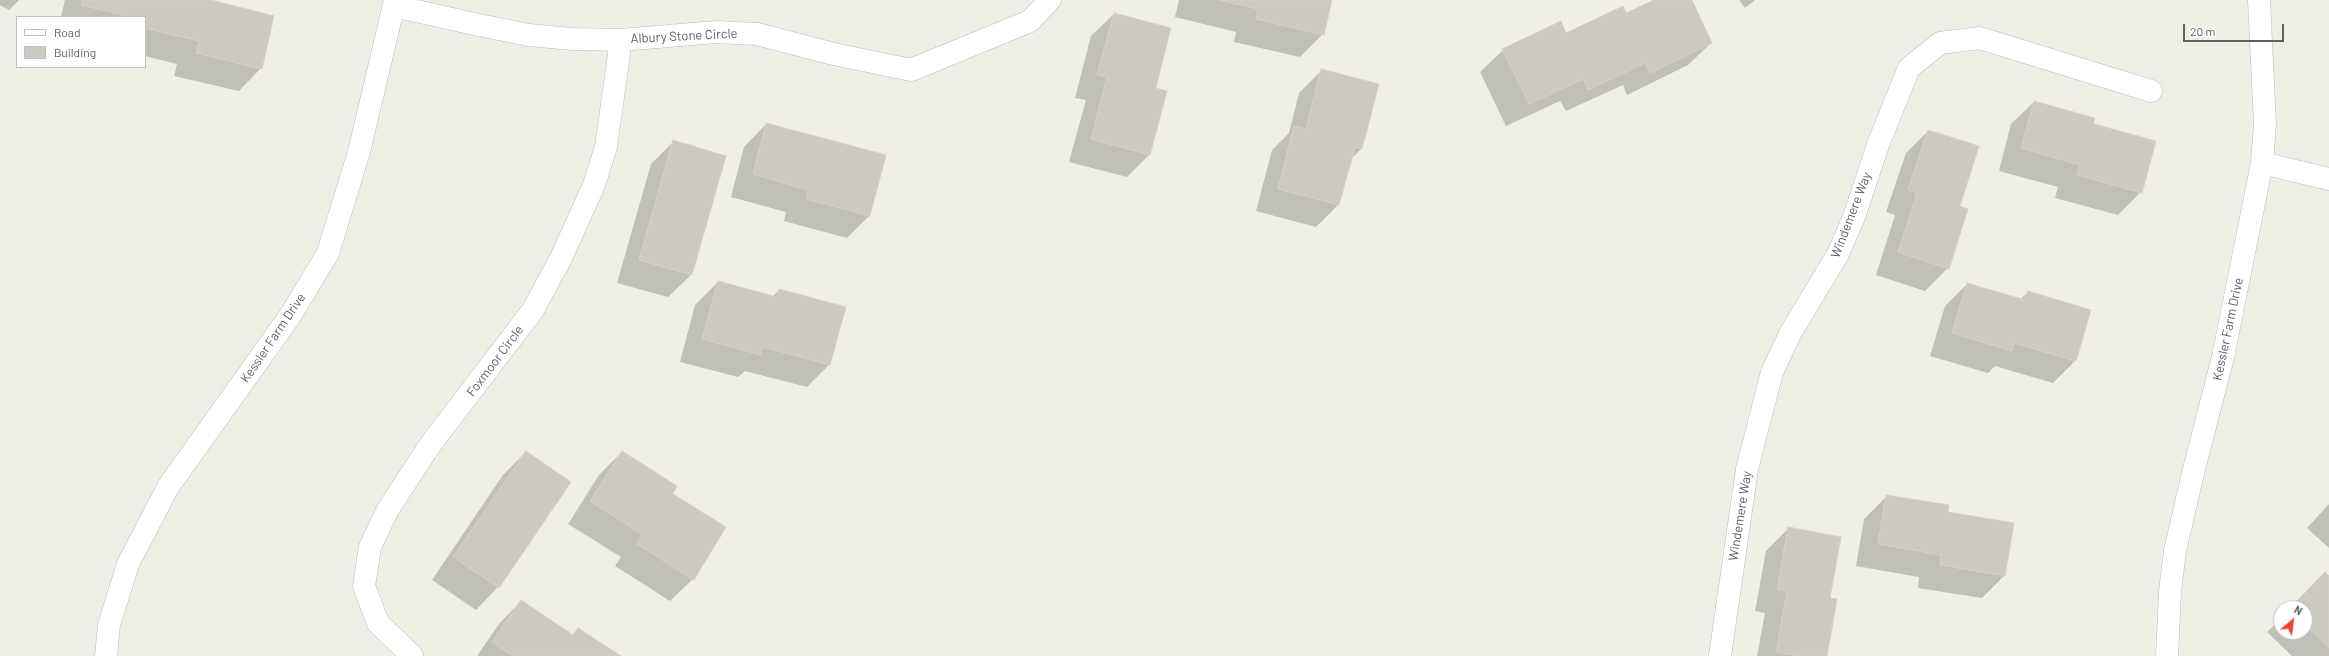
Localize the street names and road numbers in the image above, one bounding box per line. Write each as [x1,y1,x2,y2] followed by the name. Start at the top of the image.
[630,25,738,47] street label: Albury Stone Circle
[1827,170,1875,260] street label: Windemere Way
[2209,276,2247,382] street label: Kessler Farm Drive
[237,290,309,386] street label: Kessler Farm Drive
[463,322,527,400] street label: Foxmoor Circle
[1725,470,1755,562] street label: Windemere Way

